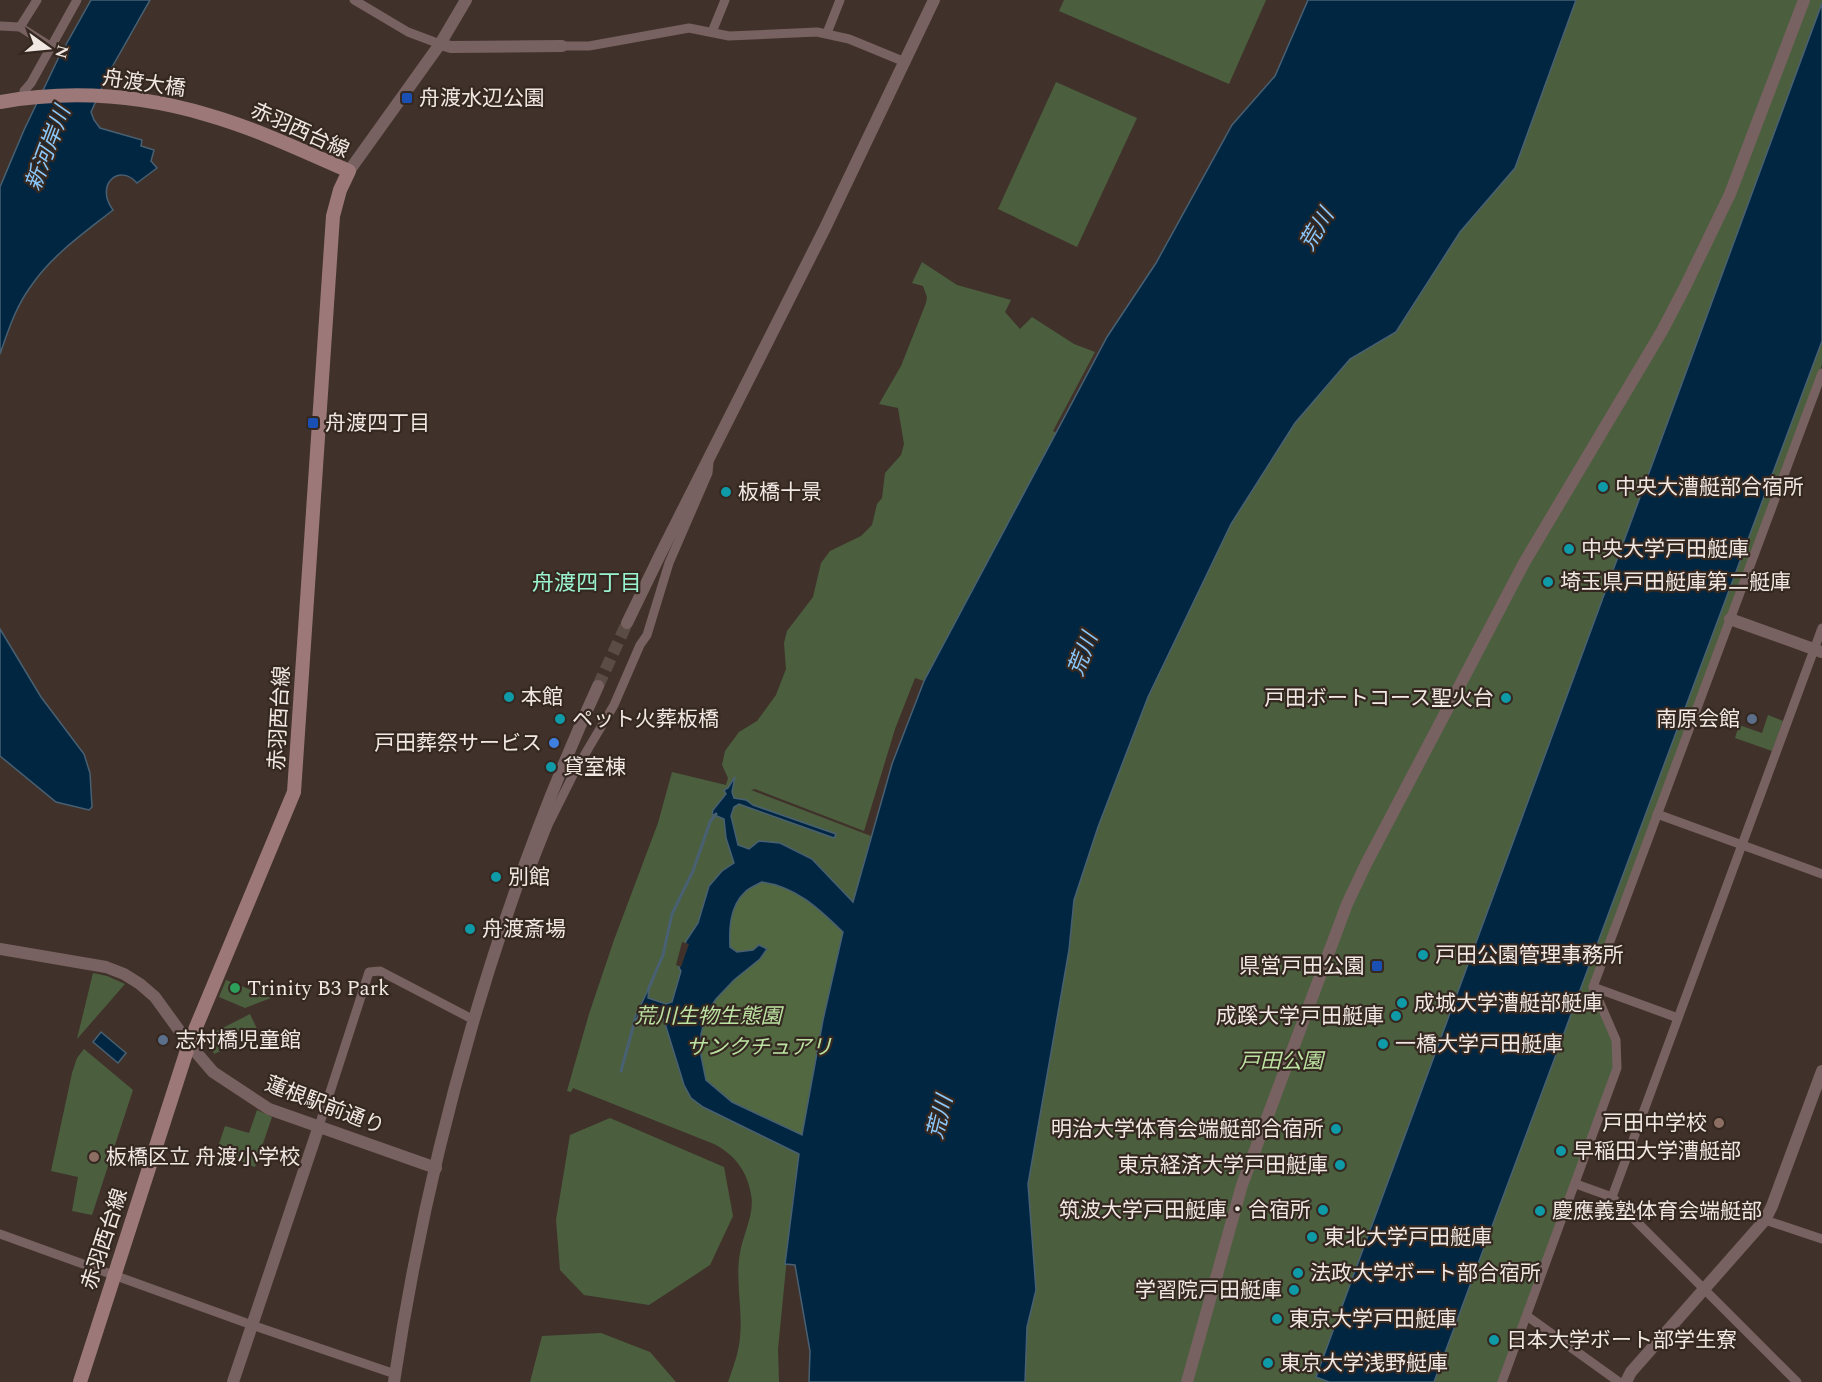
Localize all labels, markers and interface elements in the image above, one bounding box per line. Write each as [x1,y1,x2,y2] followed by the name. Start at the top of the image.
[18,18,78,78] north arrow
[48,42,75,61] text: N
[100,62,188,106] street label: 舟渡大橋
[419,83,545,115] place label: 舟渡水辺公園
[400,91,414,105] marker: 舟渡水辺公園
[245,95,354,167] street label: 赤羽西台線
[17,100,80,196] water label: 新河岸川
[1292,201,1344,257] water label: 荒川
[325,408,430,440] place label: 舟渡四丁目
[306,416,320,430] marker: 舟渡四丁目
[1615,472,1804,504] place label: 中央大漕艇部合宿所
[738,477,822,509] place label: 板橋十景
[1596,480,1610,494] marker: 中央大漕艇部合宿所
[719,485,733,499] marker: 板橋十景
[1581,534,1749,566] place label: 中央大学戸田艇庫
[1562,542,1576,556] marker: 中央大学戸田艇庫
[532,567,642,600] district label: 舟渡四丁目
[1560,567,1791,599] place label: 埼玉県戸田艇庫第二艇庫
[1541,575,1555,589] marker: 埼玉県戸田艇庫第二艇庫
[1060,626,1107,681] water label: 荒川
[261,665,299,771] street label: 赤羽西台線
[521,682,563,714] place label: 本館
[1264,683,1494,715] place label: 戸田ボートコース聖火台
[502,690,516,704] marker: 本館
[1499,691,1513,705] marker: 戸田ボートコース聖火台
[572,704,719,736] place label: ペット火葬板橋
[1656,704,1740,736] place label: 南原会館
[553,712,567,726] marker: ペット火葬板橋
[1745,712,1759,726] marker: 南原会館
[374,728,542,760] place label: 戸田葬祭サービス
[547,736,561,750] marker: 戸田葬祭サービス
[563,752,626,784] place label: 貸室棟
[544,760,558,774] marker: 貸室棟
[508,862,550,894] place label: 別館
[489,870,503,884] marker: 別館
[482,914,566,946] place label: 舟渡斎場
[463,922,477,936] marker: 舟渡斎場
[1435,940,1624,972] place label: 戸田公園管理事務所
[1416,948,1430,962] marker: 戸田公園管理事務所
[1239,951,1365,983] place label: 県営戸田公園
[1370,959,1384,973] marker: 県営戸田公園
[247,973,390,1005] place label: Trinity B3 Park
[228,981,242,995] marker: Trinity B3 Park
[1414,988,1603,1020] place label: 成城大学漕艇部艇庫
[1395,996,1409,1010] marker: 成城大学漕艇部艇庫
[635,1001,784,1033] park label: 荒川生物生態園
[1216,1001,1384,1033] place label: 成蹊大学戸田艇庫
[1389,1009,1403,1023] marker: 成蹊大学戸田艇庫
[175,1025,301,1057] place label: 志村橋児童館
[1395,1029,1563,1061] place label: 一橋大学戸田艇庫
[686,1032,832,1064] park label: サンクチュアリ
[156,1033,170,1047] marker: 志村橋児童館
[1376,1037,1390,1051] marker: 一橋大学戸田艇庫
[1239,1046,1326,1078] park label: 戸田公園
[260,1068,389,1143] street label: 蓮根駅前通り
[919,1090,962,1143] water label: 荒川
[1602,1108,1707,1140] place label: 戸田中学校
[1051,1114,1324,1146] place label: 明治大学体育会端艇部合宿所
[1712,1116,1726,1130] marker: 戸田中学校
[1329,1122,1343,1136] marker: 明治大学体育会端艇部合宿所
[1573,1136,1741,1168] place label: 早稲田大学漕艇部
[106,1142,300,1174] place label: 板橋区立 舟渡小学校
[1554,1144,1568,1158] marker: 早稲田大学漕艇部
[87,1150,101,1164] marker: 板橋区立 舟渡小学校
[1118,1150,1328,1182] place label: 東京経済大学戸田艇庫
[1333,1158,1347,1172] marker: 東京経済大学戸田艇庫
[74,1184,136,1294] street label: 赤羽西台線
[1059,1195,1311,1227] place label: 筑波大学戸田艇庫・合宿所
[1552,1196,1762,1228] place label: 慶應義塾体育会端艇部
[1316,1203,1330,1217] marker: 筑波大学戸田艇庫・合宿所
[1533,1204,1547,1218] marker: 慶應義塾体育会端艇部
[1324,1222,1492,1254] place label: 東北大学戸田艇庫
[1305,1230,1319,1244] marker: 東北大学戸田艇庫
[1310,1258,1541,1290] place label: 法政大学ボート部合宿所
[1291,1266,1305,1280] marker: 法政大学ボート部合宿所
[1135,1275,1282,1307] place label: 学習院戸田艇庫
[1287,1283,1301,1297] marker: 学習院戸田艇庫
[1289,1304,1457,1336] place label: 東京大学戸田艇庫
[1270,1312,1284,1326] marker: 東京大学戸田艇庫
[1506,1325,1737,1357] place label: 日本大学ボート部学生寮
[1487,1333,1501,1347] marker: 日本大学ボート部学生寮
[1280,1348,1448,1380] place label: 東京大学浅野艇庫
[1261,1356,1275,1370] marker: 東京大学浅野艇庫

